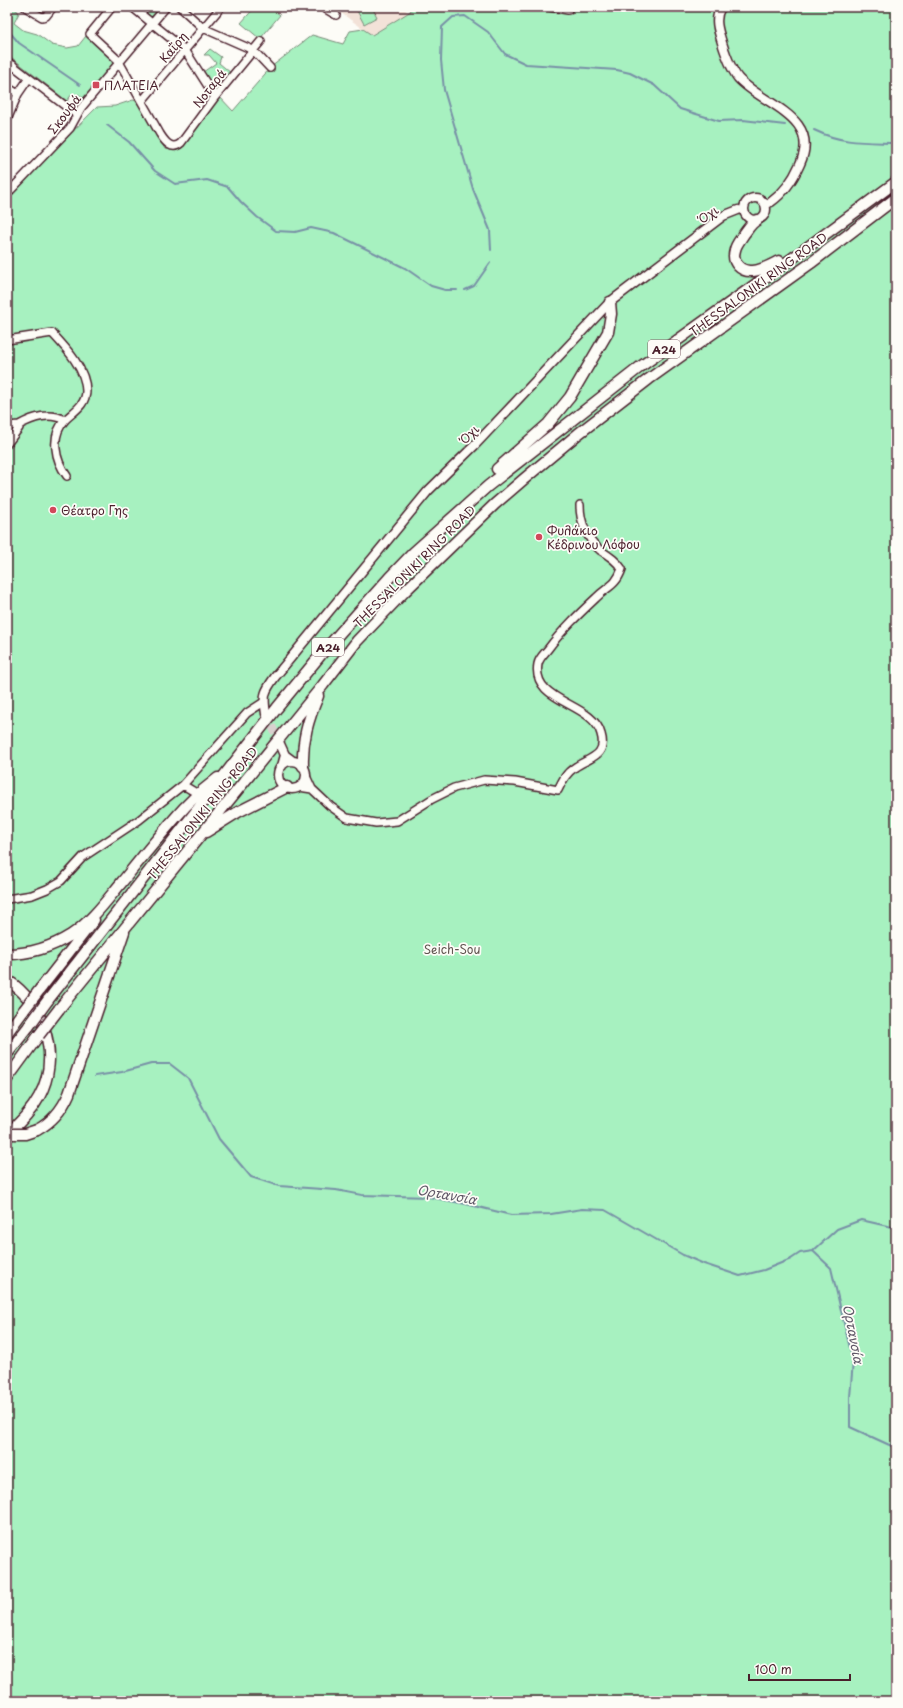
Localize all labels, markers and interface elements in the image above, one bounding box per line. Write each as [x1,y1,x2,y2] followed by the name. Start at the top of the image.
[155,28,191,66] street label: Καΐρη
[188,65,230,111] street label: Νοταρά
[104,76,159,94] place label: ΠΛΑΤΕΙΑ
[91,80,101,90] marker: ΠΛΑΤΕΙΑ
[43,90,85,138] street label: Σκουφά
[693,200,722,228] street label: Όχι
[685,228,831,340] street label: THESSALONIKI RING ROAD
[648,340,680,358] road number: Α24
[454,420,483,449] street label: Όχι
[61,501,128,519] place label: Θέατρο Γης
[349,501,479,631] street label: THESSALONIKI RING ROAD
[48,505,58,515] marker: Θέατρο Γης
[547,521,640,553] place label: Φυλάκιο Κέδρινου Λόφου
[534,532,544,542] marker: Φυλάκιο Κέδρινου Λόφου
[312,638,344,656] road number: Α24
[143,743,261,883] street label: THESSALONIKI RING ROAD
[424,940,480,958] park label: Seich-Sou
[416,1179,480,1209] water label: Ορτανσία
[839,1303,869,1367] water label: Ορτανσία
[749,1656,850,1682] scale bar
[755,1660,792,1678] text: 100 m

